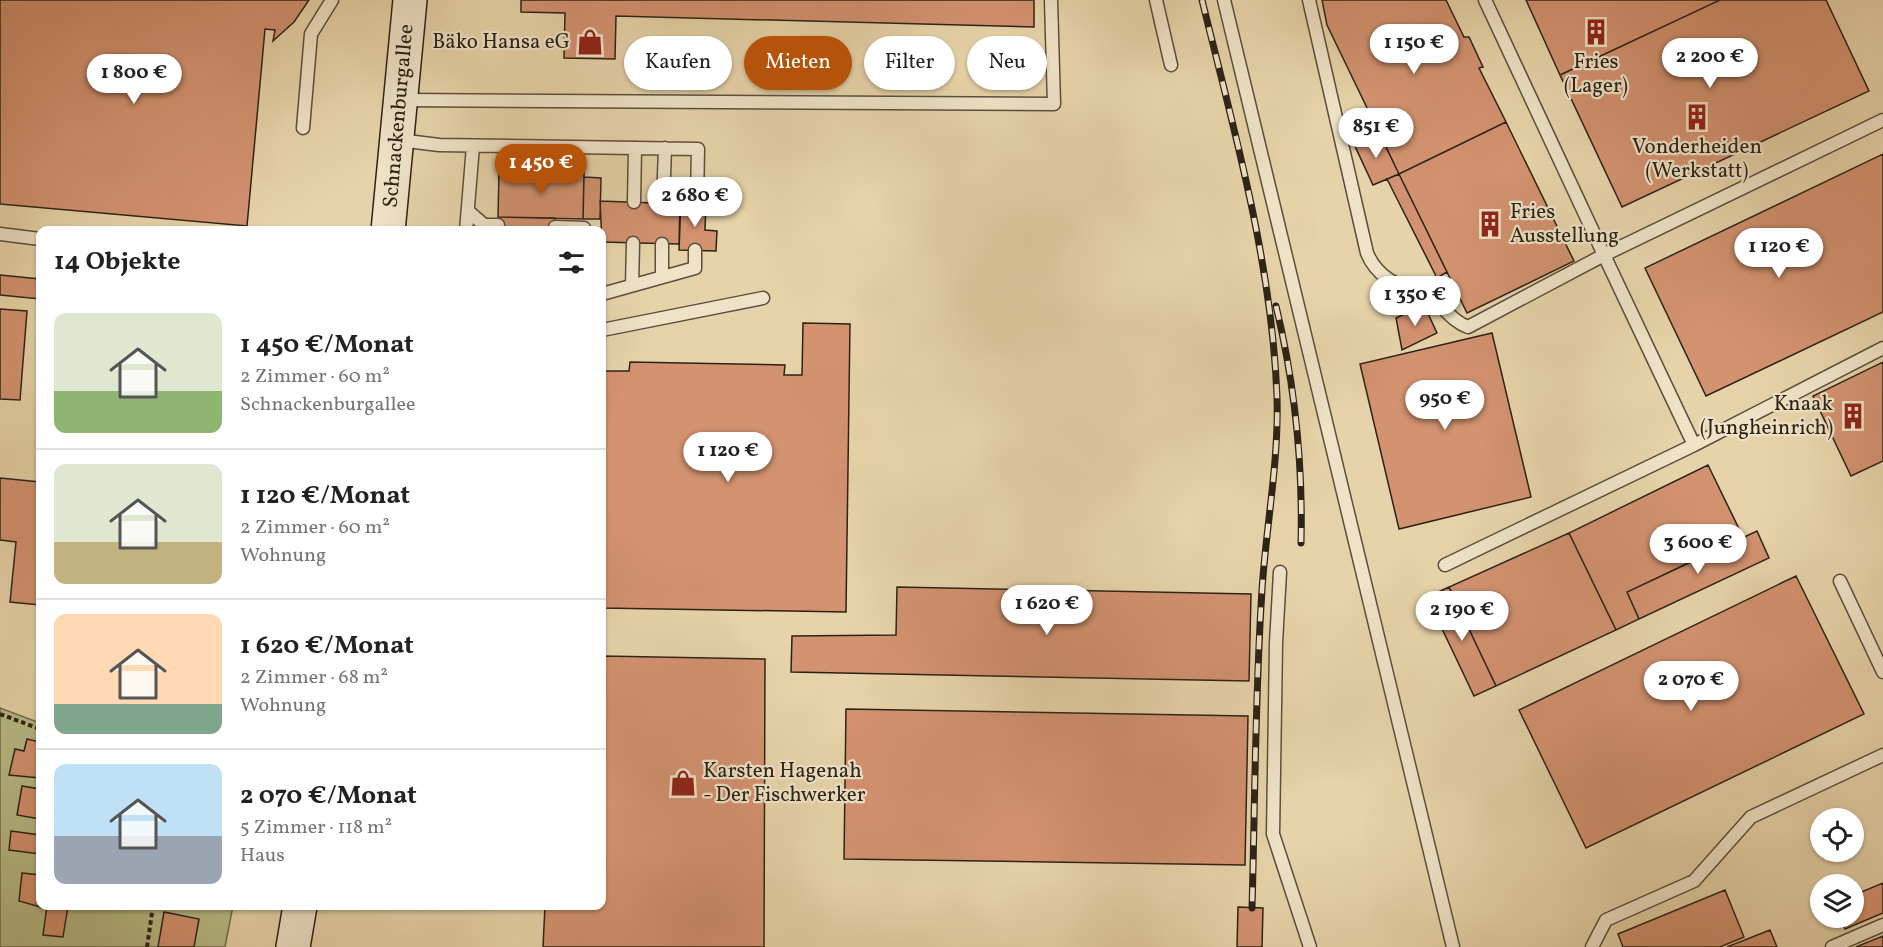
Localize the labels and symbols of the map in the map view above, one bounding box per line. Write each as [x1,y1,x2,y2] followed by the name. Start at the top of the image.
[1581,17,1611,47] building icon: Fries (Lager)
[377,23,421,209] street label: Schnackenburgallee
[1359,24,1469,75] pin: 1 150 €
[575,27,605,57] shop icon: Bäko Hansa eG
[432,28,570,57] place label: Bäko Hansa eG
[1655,38,1765,89] pin: 2 200 €
[1564,48,1628,101] place label: Fries (Lager)
[79,54,189,105] pin: 1 800 €
[1682,102,1712,132] building icon: Vonderheiden (Werkstatt)
[1334,108,1418,159] pin: 851 €
[1632,133,1762,186] place label: Vonderheiden (Werkstatt)
[486,144,596,195] pin: 1 450 €
[640,177,750,228] pin: 2 680 €
[1510,198,1619,251] place label: Fries Ausstellung
[1475,209,1505,239] building icon: Fries Ausstellung
[1724,228,1834,279] pin: 1 120 €
[1360,276,1470,327] pin: 1 350 €
[1403,380,1487,431] pin: 950 €
[1700,390,1834,443] place label: Knaak (Jungheinrich)
[1838,401,1868,431] building icon: Knaak (Jungheinrich)
[673,432,783,483] pin: 1 120 €
[1643,524,1753,575] pin: 3 600 €
[992,585,1102,636] pin: 1 620 €
[1407,591,1517,642] pin: 2 190 €
[1636,661,1746,712] pin: 2 070 €
[703,757,866,810] place label: Karsten Hagenah - Der Fischwerker
[668,768,698,798] shop icon: Karsten Hagenah - Der Fischwerker

